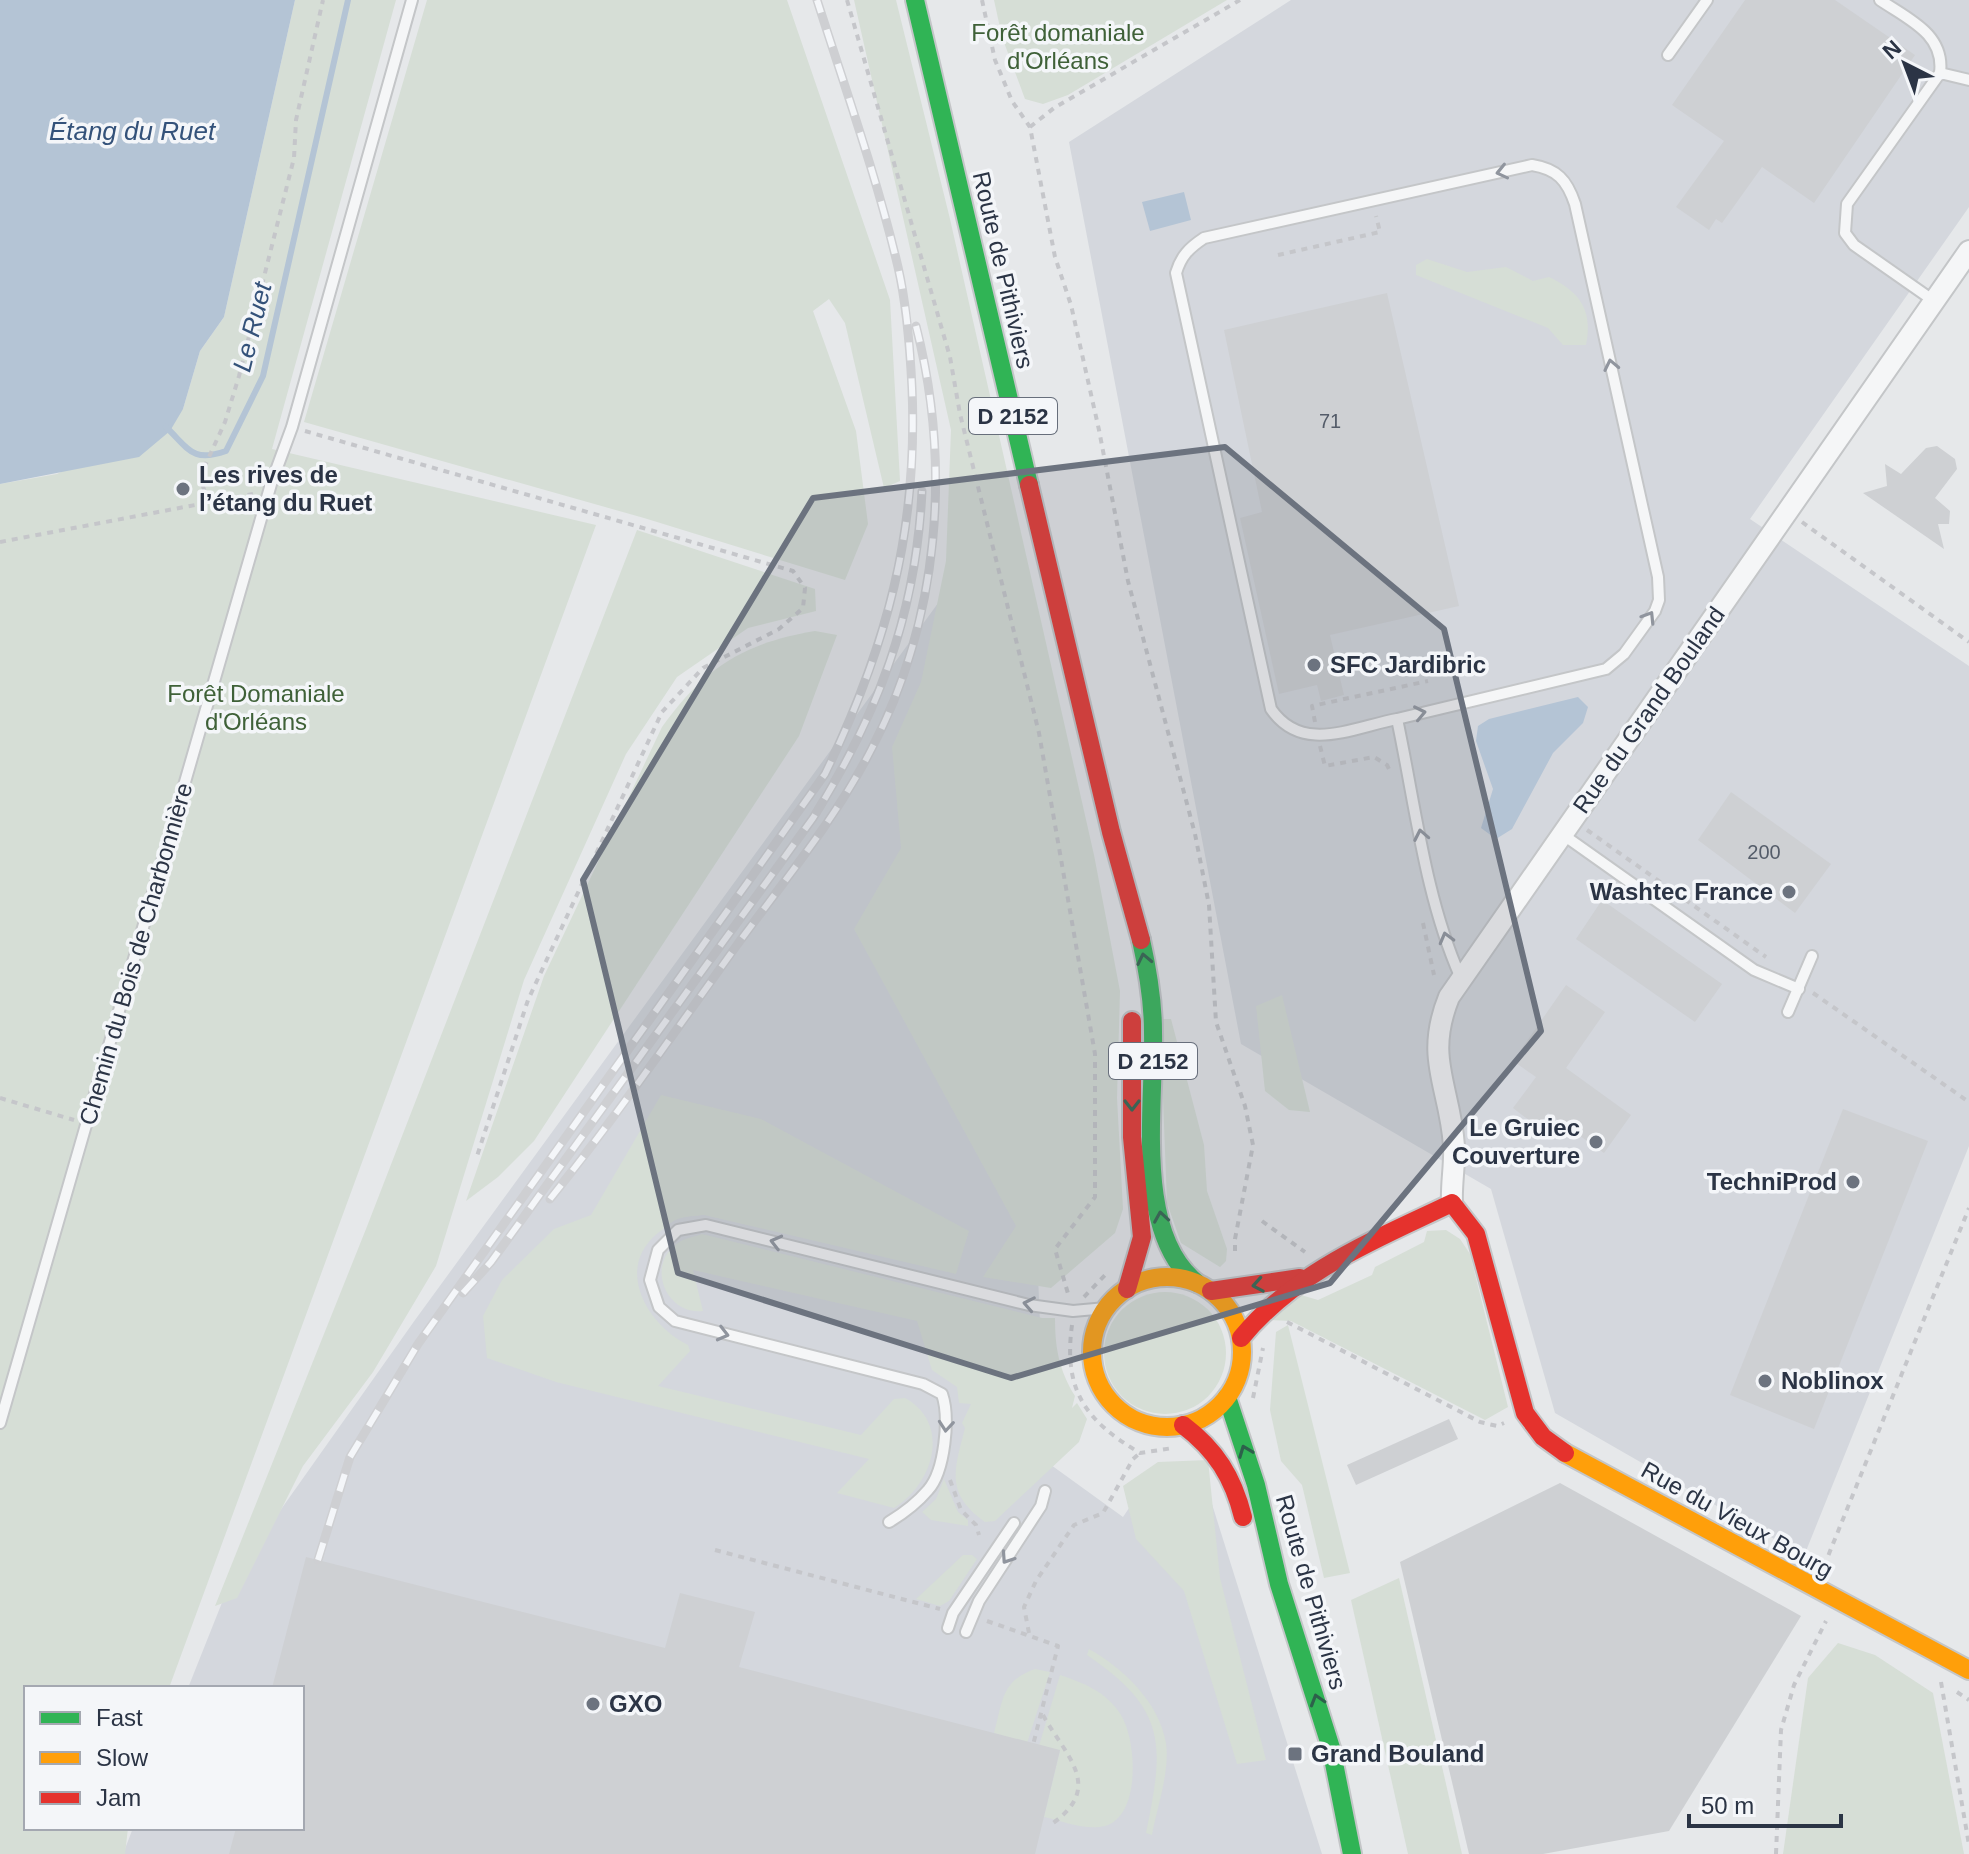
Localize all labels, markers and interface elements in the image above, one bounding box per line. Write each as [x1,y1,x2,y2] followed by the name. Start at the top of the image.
[971,19,1145,74] park label: Forêt domaniale d'Orléans
[1865,24,1945,104] north arrow
[1878,35,1906,64] text: N
[49,116,217,146] water label: Étang du Ruet
[1495,162,1509,179] one-way arrow
[968,169,1039,371] street label: Route de Pithiviers
[226,277,278,375] water label: Le Ruet
[1603,359,1620,372] one-way arrow
[969,398,1057,434] road number: D 2152
[1319,410,1341,432] house number: 71
[199,461,372,516] place label: Les rives de l’étang du Ruet
[174,480,192,498] marker: Les rives de l’étang du Ruet
[1567,601,1730,818] street label: Rue du Grand Bouland
[1640,611,1655,626] one-way arrow
[1330,651,1486,678] place label: SFC Jardibric
[1305,656,1323,674] marker: SFC Jardibric
[167,680,345,735] park label: Forêt Domaniale d'Orléans
[1413,705,1427,722] one-way arrow
[74,780,197,1128] street label: Chemin du Bois de Charbonnière
[1414,828,1431,841] one-way arrow
[1747,841,1781,863] house number: 200
[1590,878,1773,905] place label: Washtec France
[1780,883,1798,901] marker: Washtec France
[1438,931,1455,945] one-way arrow
[1136,952,1153,966] one-way arrow
[1109,1043,1197,1079] road number: D 2152
[1123,1099,1141,1112] one-way arrow
[1452,1114,1580,1169] place label: Le Gruiec Couverture
[1587,1133,1605,1151] marker: Le Gruiec Couverture
[1707,1168,1837,1195] place label: TechniProd
[1844,1173,1862,1191] marker: TechniProd
[1153,1211,1170,1224] one-way arrow
[770,1235,784,1252] one-way arrow
[1251,1276,1265,1293] one-way arrow
[1022,1296,1036,1313] one-way arrow
[716,1324,730,1341] one-way arrow
[1781,1367,1884,1394] place label: Noblinox
[1756,1372,1774,1390] marker: Noblinox
[937,1420,954,1433] one-way arrow
[1238,1445,1255,1459] one-way arrow
[1637,1456,1838,1583] street label: Rue du Vieux Bourg
[1271,1491,1352,1692] street label: Route de Pithiviers
[1002,1549,1017,1564] one-way arrow
[24,1686,304,1830] legend
[609,1690,662,1717] place label: GXO
[1310,1694,1326,1708] one-way arrow
[584,1695,602,1713] marker: GXO
[96,1704,143,1731] text: Fast
[1311,1740,1484,1767] place label: Grand Bouland
[96,1744,149,1771] text: Slow
[1286,1745,1304,1763] marker: Grand Bouland
[1689,1778,1841,1828] scale bar
[96,1784,141,1811] text: Jam
[1701,1792,1754,1819] text: 50 m

